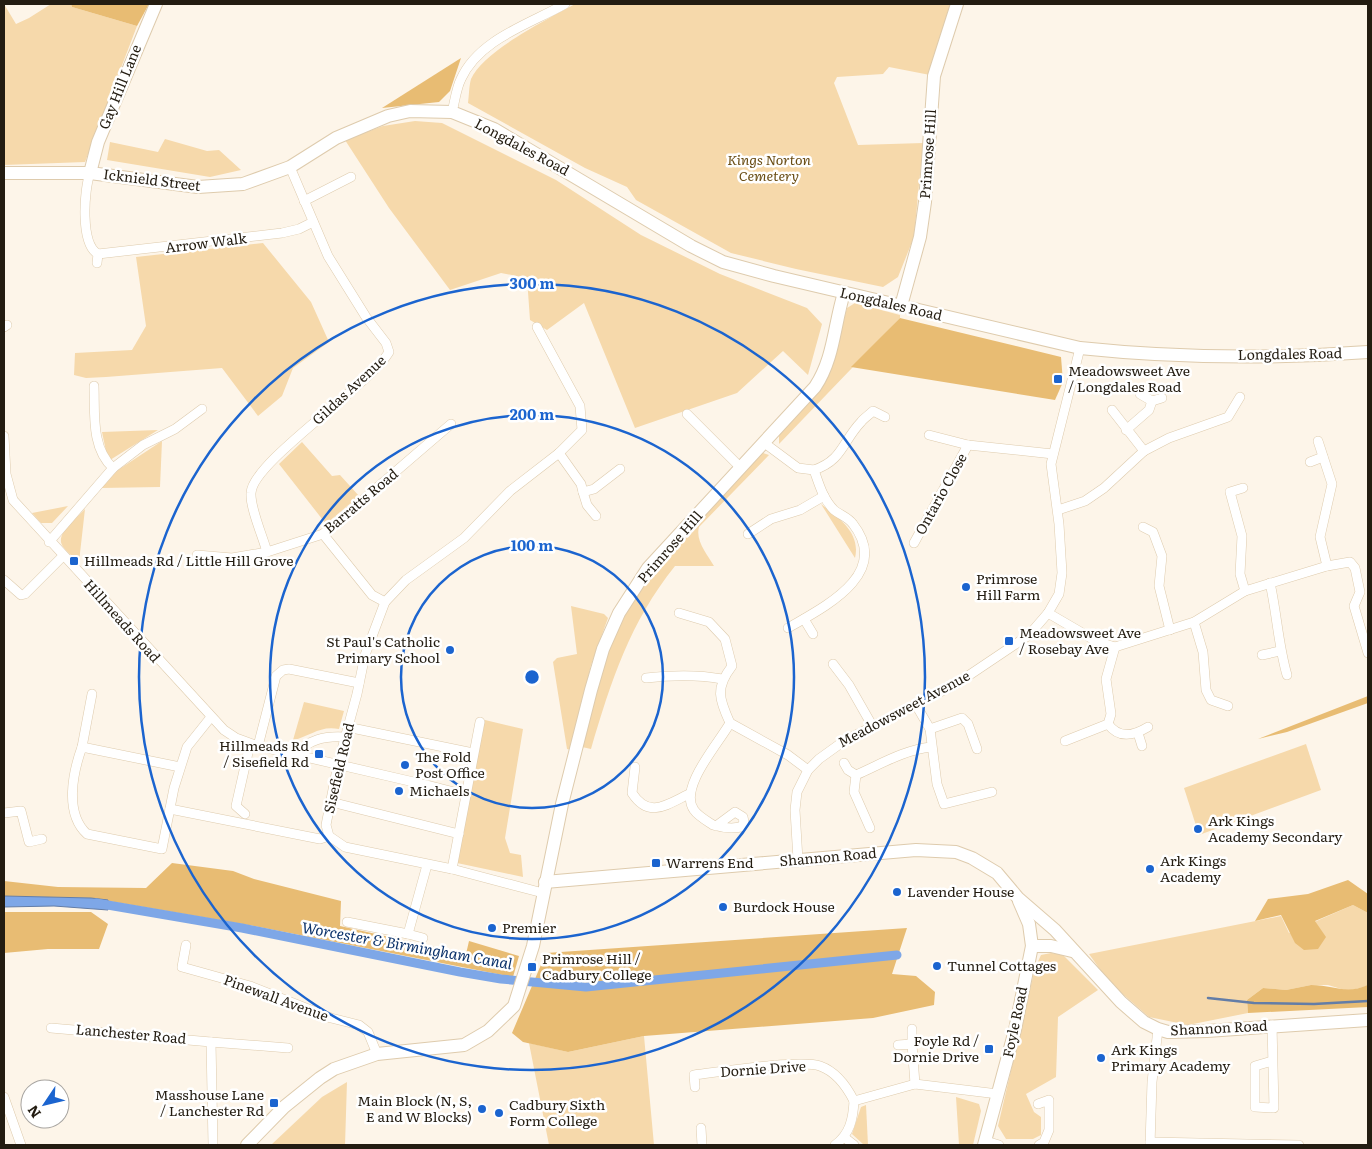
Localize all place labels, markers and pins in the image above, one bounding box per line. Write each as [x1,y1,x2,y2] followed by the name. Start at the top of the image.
[1068,360,1190,396] place label: Meadowsweet Ave / Longdales Road
[1052,373,1064,385] marker: Meadowsweet Ave / Longdales Road
[84,550,293,570] place label: Hillmeads Rd / Little Hill Grove
[68,555,80,567] marker: Hillmeads Rd / Little Hill Grove
[976,568,1041,604] place label: Primrose Hill Farm
[960,581,972,593] marker: Primrose Hill Farm
[1019,622,1141,658] place label: Meadowsweet Ave / Rosebay Ave
[326,631,440,667] place label: St Paul's Catholic Primary School
[1003,635,1015,647] marker: Meadowsweet Ave / Rosebay Ave
[444,644,456,656] marker: St Paul's Catholic Primary School
[523,668,541,686] centre of rings
[219,735,309,771] place label: Hillmeads Rd / Sisefield Rd
[415,746,485,782] place label: The Fold Post Office
[313,748,325,760] marker: Hillmeads Rd / Sisefield Rd
[399,759,411,771] marker: The Fold Post Office
[409,780,469,800] place label: Michaels
[393,785,405,797] marker: Michaels
[1208,810,1343,846] place label: Ark Kings Academy Secondary
[1192,823,1204,835] marker: Ark Kings Academy Secondary
[1160,850,1226,886] place label: Ark Kings Academy
[666,852,754,872] place label: Warrens End
[650,857,662,869] marker: Warrens End
[1144,863,1156,875] marker: Ark Kings Academy
[907,881,1014,901] place label: Lavender House
[891,886,903,898] marker: Lavender House
[733,896,835,916] place label: Burdock House
[717,901,729,913] marker: Burdock House
[502,917,556,937] place label: Premier
[486,922,498,934] marker: Premier
[542,948,652,984] place label: Primrose Hill / Cadbury College
[947,955,1056,975] place label: Tunnel Cottages
[931,960,943,972] marker: Tunnel Cottages
[526,961,538,973] marker: Primrose Hill / Cadbury College
[893,1030,979,1066] place label: Foyle Rd / Dornie Drive
[1111,1039,1231,1075] place label: Ark Kings Primary Academy
[983,1043,995,1055] marker: Foyle Rd / Dornie Drive
[1095,1052,1107,1064] marker: Ark Kings Primary Academy
[155,1084,264,1120] place label: Masshouse Lane / Lanchester Rd
[357,1090,472,1126] place label: Main Block (N, S, E and W Blocks)
[509,1094,605,1130] place label: Cadbury Sixth Form College
[268,1097,280,1109] marker: Masshouse Lane / Lanchester Rd
[476,1103,488,1115] marker: Main Block (N, S, E and W Blocks)
[493,1107,505,1119] marker: Cadbury Sixth Form College

